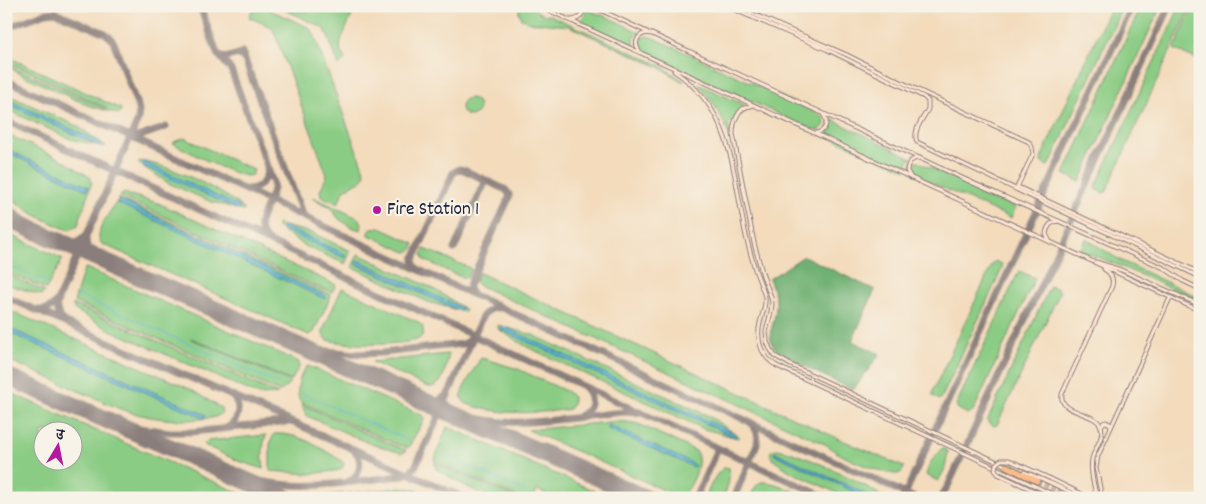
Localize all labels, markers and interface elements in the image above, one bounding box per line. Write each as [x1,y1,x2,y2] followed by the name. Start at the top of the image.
[387,197,479,224] place label: Fire Station 1
[371,204,383,216] marker: Fire Station 1
[32,422,82,472] north arrow
[53,424,67,446] text: उ

